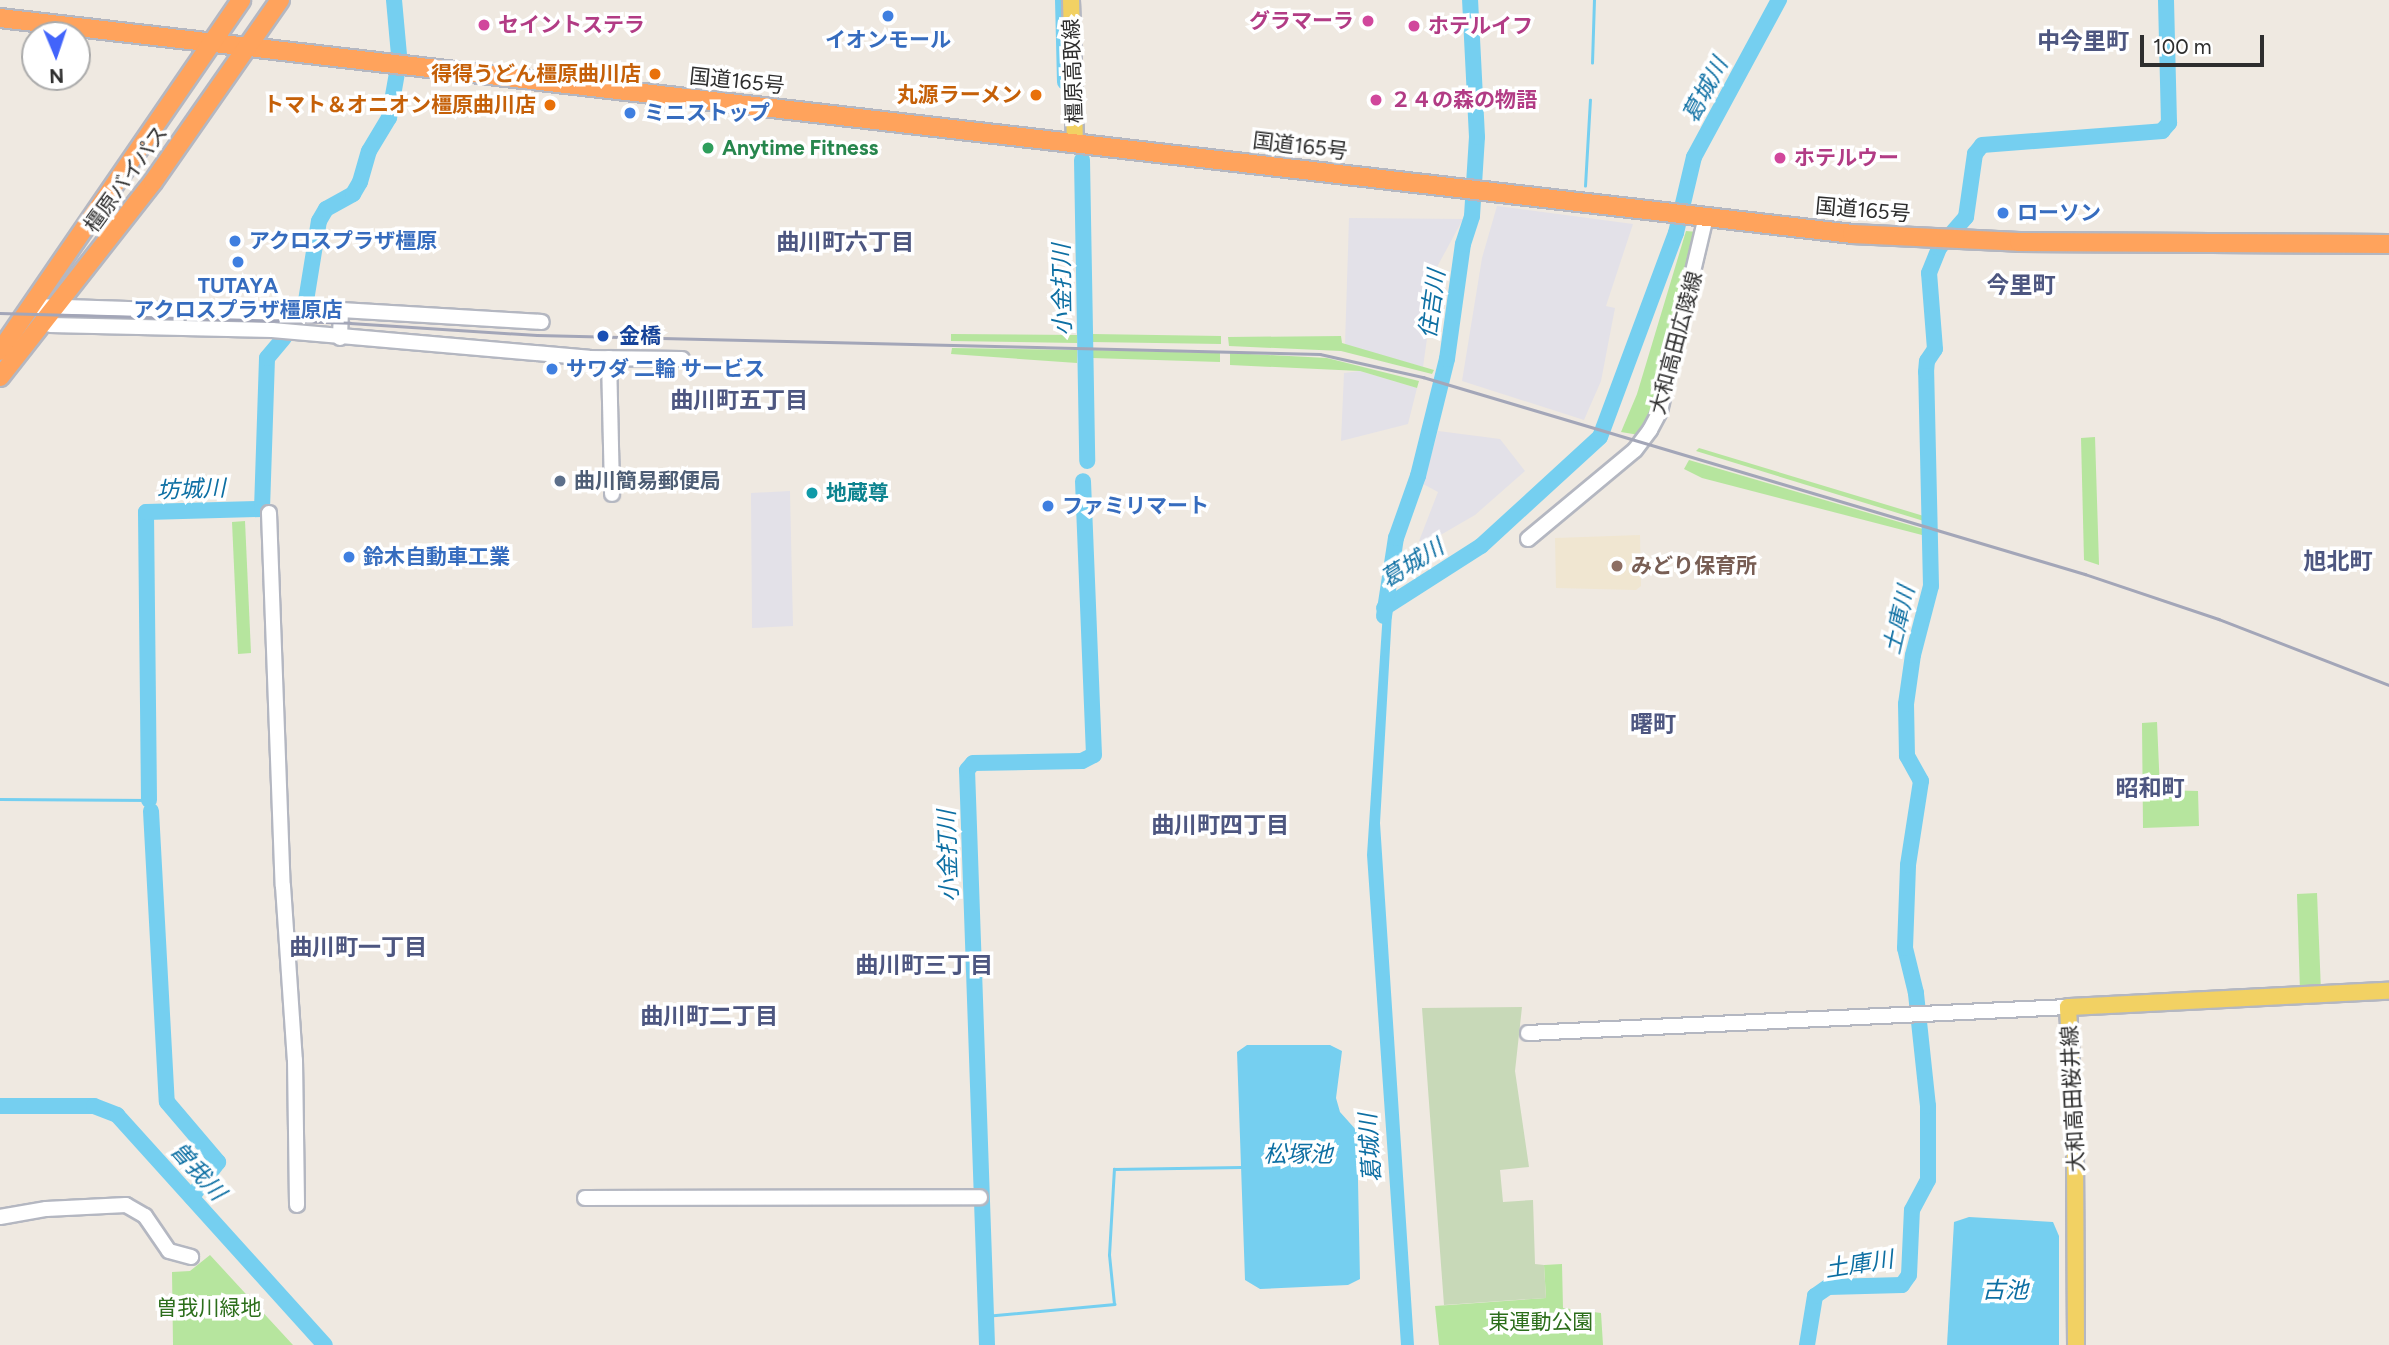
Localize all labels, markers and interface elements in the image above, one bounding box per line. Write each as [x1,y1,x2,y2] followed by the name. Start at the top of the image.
[880,8,896,24] marker: イオンモール
[1249,8,1354,34] place label: グラマーラ
[498,12,645,38] place label: セイントステラ
[1360,13,1376,29] marker: グラマーラ
[1428,13,1533,39] place label: ホテルイフ
[476,17,492,33] marker: セイントステラ
[1059,18,1087,124] street label: 橿原高取線
[1406,18,1422,34] marker: ホテルイフ
[21,21,91,91] north arrow
[2144,21,2268,65] scale bar
[825,27,951,53] place label: イオンモール
[2037,27,2129,55] district label: 中今里町
[2153,34,2212,59] text: 100 m
[1677,53,1733,127] water label: 葛城川
[431,61,641,87] place label: 得得うどん橿原曲川店
[688,63,786,99] street label: 国道165号
[49,64,64,87] text: N
[647,66,663,82] marker: 得得うどん橿原曲川店
[896,82,1022,108] place label: 丸源ラーメン
[1028,87,1044,103] marker: 丸源ラーメン
[1390,87,1537,113] place label: ２４の森の物語
[263,92,536,118] place label: トマト＆オニオン橿原曲川店
[1368,92,1384,108] marker: ２４の森の物語
[542,97,558,113] marker: トマト＆オニオン橿原曲川店
[644,100,770,126] place label: ミニストップ
[622,105,638,121] marker: ミニストップ
[79,121,173,237] street label: 橿原バイパス
[1251,128,1349,164] street label: 国道165号
[722,135,878,161] place label: Anytime Fitness
[700,140,716,156] marker: Anytime Fitness
[1794,145,1899,171] place label: ホテルウー
[1772,150,1788,166] marker: ホテルウー
[1814,193,1912,227] street label: 国道165号
[2017,200,2101,226] place label: ローソン
[1995,205,2011,221] marker: ローソン
[249,228,438,254] place label: アクロスプラザ橿原
[776,228,914,256] district label: 曲川町六丁目
[227,233,243,249] marker: アクロスプラザ橿原
[1047,244,1077,336] water label: 小金打川
[230,254,246,270] marker: TUTAYA アクロスプラザ橿原店
[1414,268,1450,340] water label: 住吉川
[1645,269,1707,417] street label: 大和高田広陵線
[1987,271,2055,299] district label: 今里町
[133,273,343,323] place label: TUTAYA アクロスプラザ橿原店
[619,323,661,349] place label: 金橋
[593,326,613,346] marker: 金橋
[566,356,765,382] place label: サワダ 二輪 サービス
[544,361,560,377] marker: サワダ 二輪 サービス
[670,386,808,414] district label: 曲川町五丁目
[574,468,721,494] place label: 曲川簡易郵便局
[552,473,568,489] marker: 曲川簡易郵便局
[156,474,226,504] water label: 坊城川
[826,480,889,506] place label: 地蔵尊
[804,485,820,501] marker: 地蔵尊
[1062,493,1209,519] place label: ファミリマート
[1040,498,1056,514] marker: ファミリマート
[1375,533,1449,593] water label: 葛城川
[363,544,510,570] place label: 鈴木自動車工業
[2304,547,2372,575] district label: 旭北町
[341,549,357,565] marker: 鈴木自動車工業
[1631,553,1757,579] place label: みどり保育所
[1609,558,1625,574] marker: みどり保育所
[1878,583,1920,657] water label: 土庫川
[1630,710,1676,738] district label: 曙町
[2116,774,2184,802] district label: 昭和町
[933,810,963,902] water label: 小金打川
[1151,811,1289,839] district label: 曲川町四丁目
[289,933,427,961] district label: 曲川町一丁目
[855,951,993,979] district label: 曲川町三丁目
[640,1002,778,1030] district label: 曲川町二丁目
[2057,1025,2089,1173] street label: 大和高田桜井線
[1354,1113,1386,1183] water label: 葛城川
[165,1136,231,1206] water label: 曽我川
[1264,1140,1332,1168] water label: 松塚池
[1823,1245,1895,1283] water label: 土庫川
[1982,1276,2028,1304] water label: 古池
[157,1295,261,1321] park label: 曽我川緑地
[1489,1309,1593,1335] park label: 東運動公園

